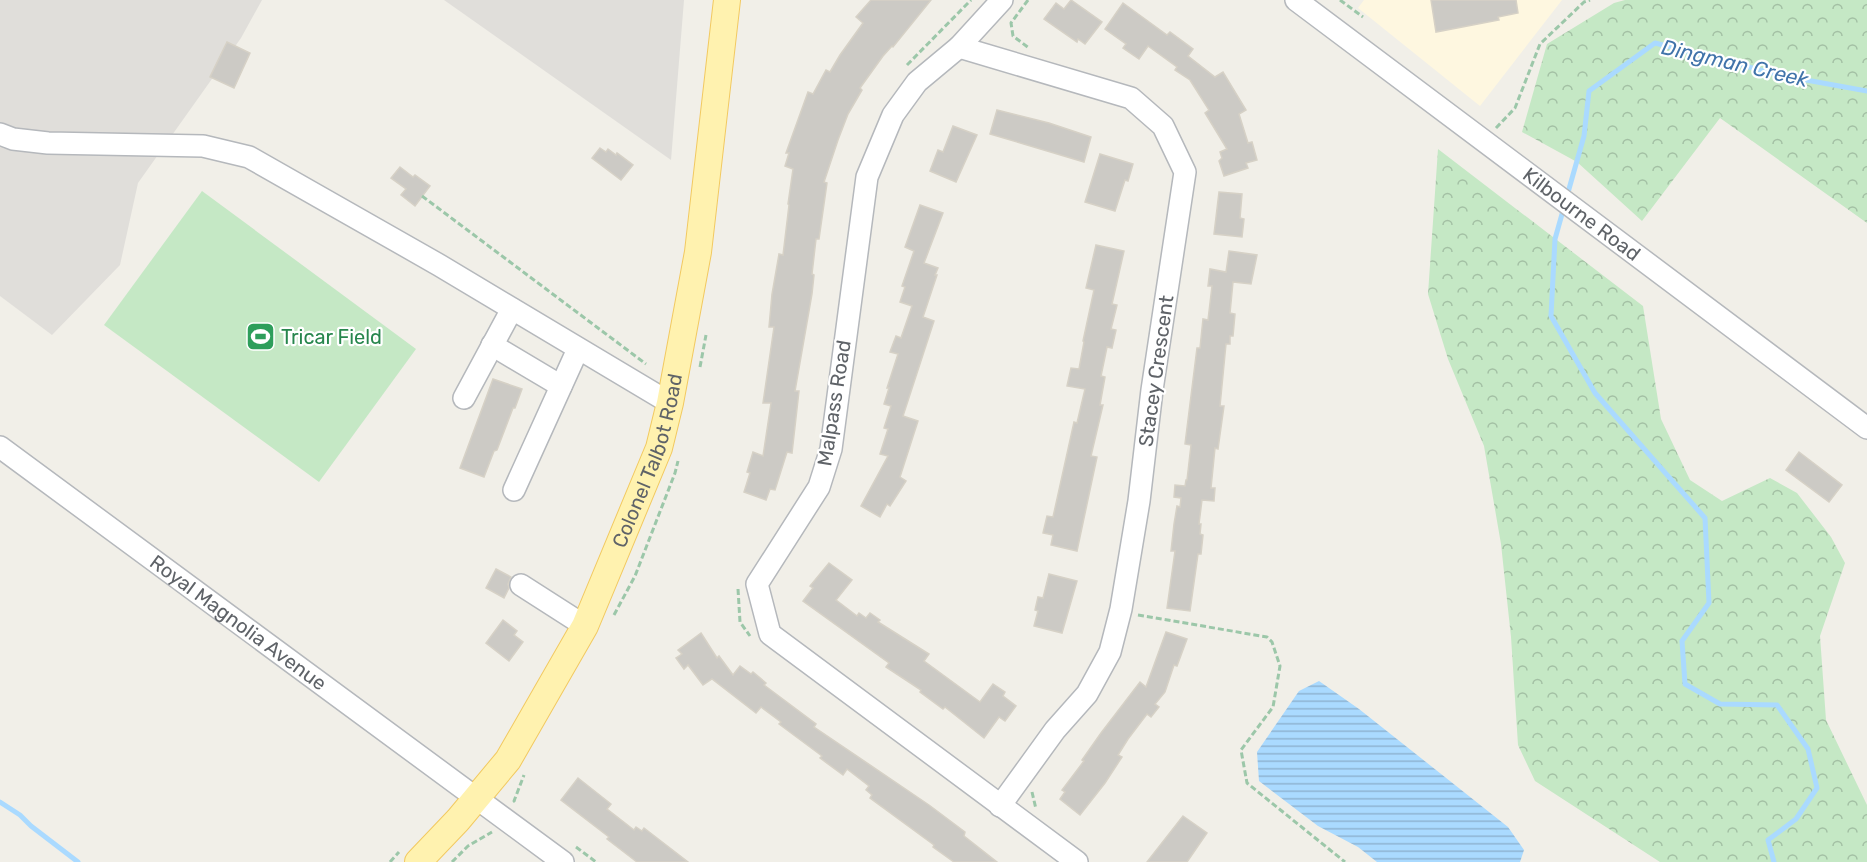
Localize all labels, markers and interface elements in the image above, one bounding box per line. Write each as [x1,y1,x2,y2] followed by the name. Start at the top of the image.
[1659,34,1812,92] water label: Dingman Creek
[1518,162,1645,266] street label: Kilbourne Road
[1133,294,1179,448] street label: Stacey Crescent
[244,321,276,353] sports icon: Tricar Field
[281,325,382,349] place label: Tricar Field
[812,338,856,468] street label: Malpass Road
[607,372,687,551] street label: Colonel Talbot Road
[145,550,331,696] street label: Royal Magnolia Avenue

